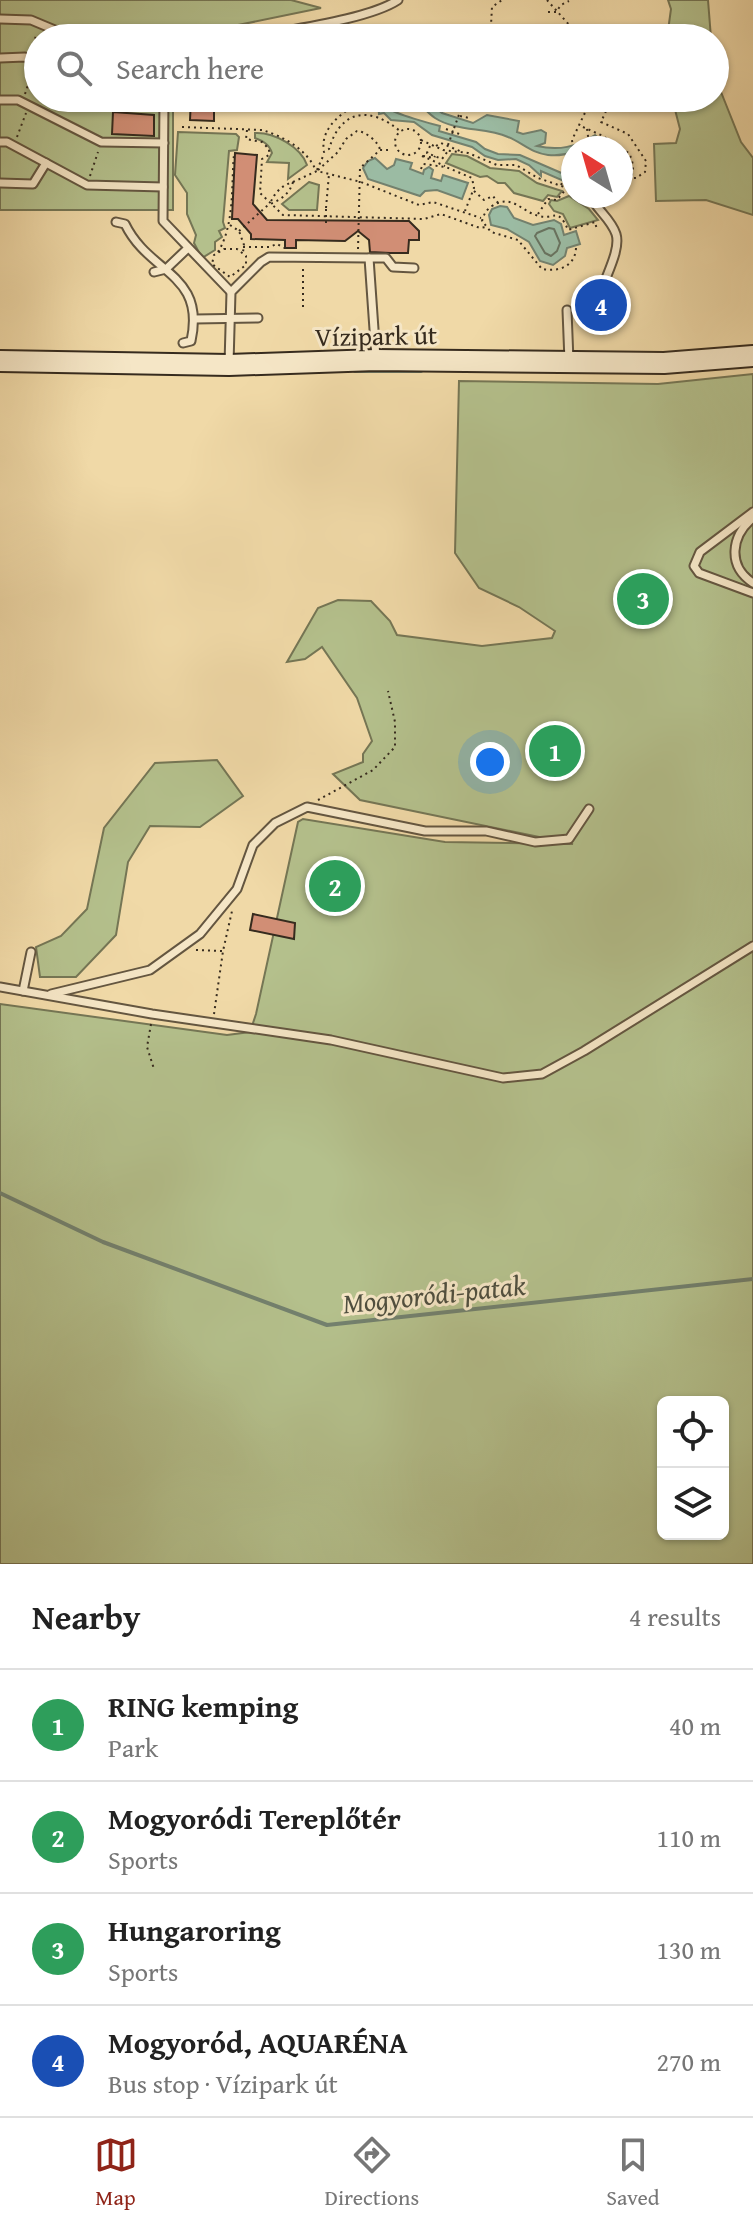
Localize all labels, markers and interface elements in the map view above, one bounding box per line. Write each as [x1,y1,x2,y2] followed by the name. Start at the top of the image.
[24,24,729,112] search box
[52,46,96,90] icon: search
[116,46,264,90] text: Search here
[561,136,633,208] north arrow
[575,275,627,335] pin: 4
[315,315,437,356] street label: Vízipark út
[617,569,669,629] pin: 3
[529,721,581,781] pin: 1
[470,742,510,782] your location
[309,856,361,916] pin: 2
[341,1264,528,1323] water label: Mogyoródi-patak
[657,1396,729,1540] map controls
[657,1396,729,1468] button: locate
[657,1468,729,1540] button: layers
[32,1592,141,1641] text: Nearby
[629,1597,721,1636] text: 4 results
[108,1684,298,1728] text: RING kemping
[51,1706,65,1745] text: 1
[669,1706,721,1745] text: 40 m
[108,1728,158,1767] text: Park
[108,1796,401,1840] text: Mogyoródi Tereplőtér
[51,1818,65,1857] text: 2
[656,1818,721,1857] text: 110 m
[108,1840,178,1879] text: Sports
[108,1908,281,1952] text: Hungaroring
[51,1930,65,1969] text: 3
[656,1930,721,1969] text: 130 m
[108,1952,178,1991] text: Sports
[108,2020,408,2064] text: Mogyoród, AQUARÉNA
[51,2042,65,2081] text: 4
[656,2042,721,2081] text: 270 m
[108,2064,338,2103] text: Bus stop · Vízipark út
[94,2133,138,2213] tab: Map
[325,2133,419,2213] tab: Directions
[606,2133,659,2213] tab: Saved

